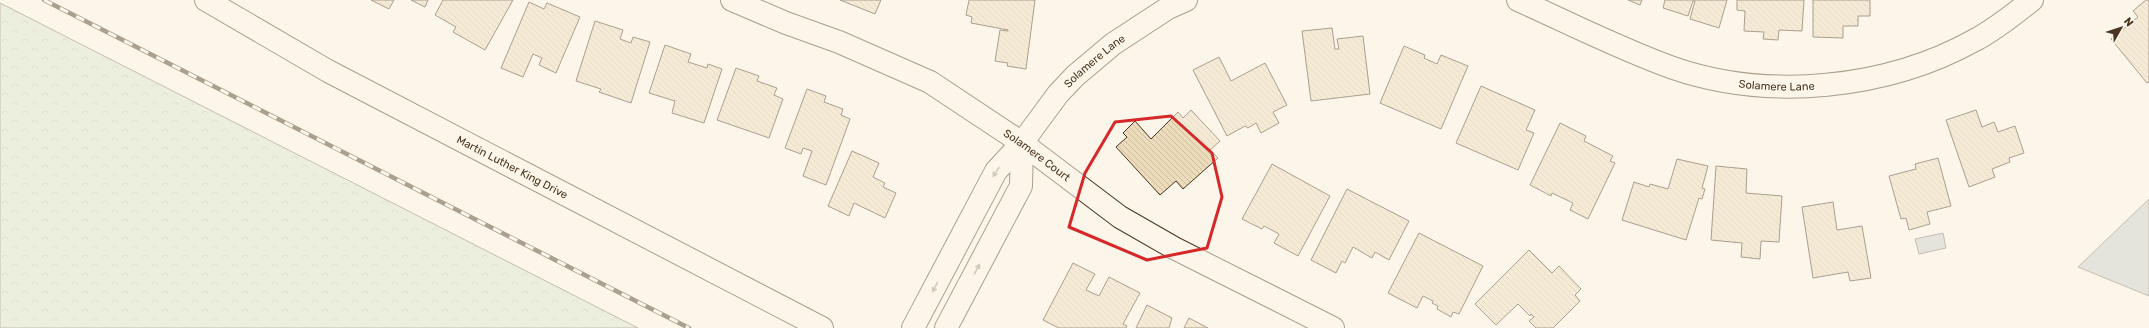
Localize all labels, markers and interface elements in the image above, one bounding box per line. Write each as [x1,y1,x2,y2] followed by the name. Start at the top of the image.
[2101,8,2141,48] north arrow
[2121,15,2136,29] text: N
[1061,32,1128,91] street label: Solamere Lane
[1738,77,1815,94] street label: Solamere Lane
[1001,127,1073,185] street label: Solamere Court
[454,133,570,202] street label: Martin Luther King Drive
[992,167,1000,178] one-way arrow
[974,263,980,274] one-way arrow
[931,281,938,293] one-way arrow

